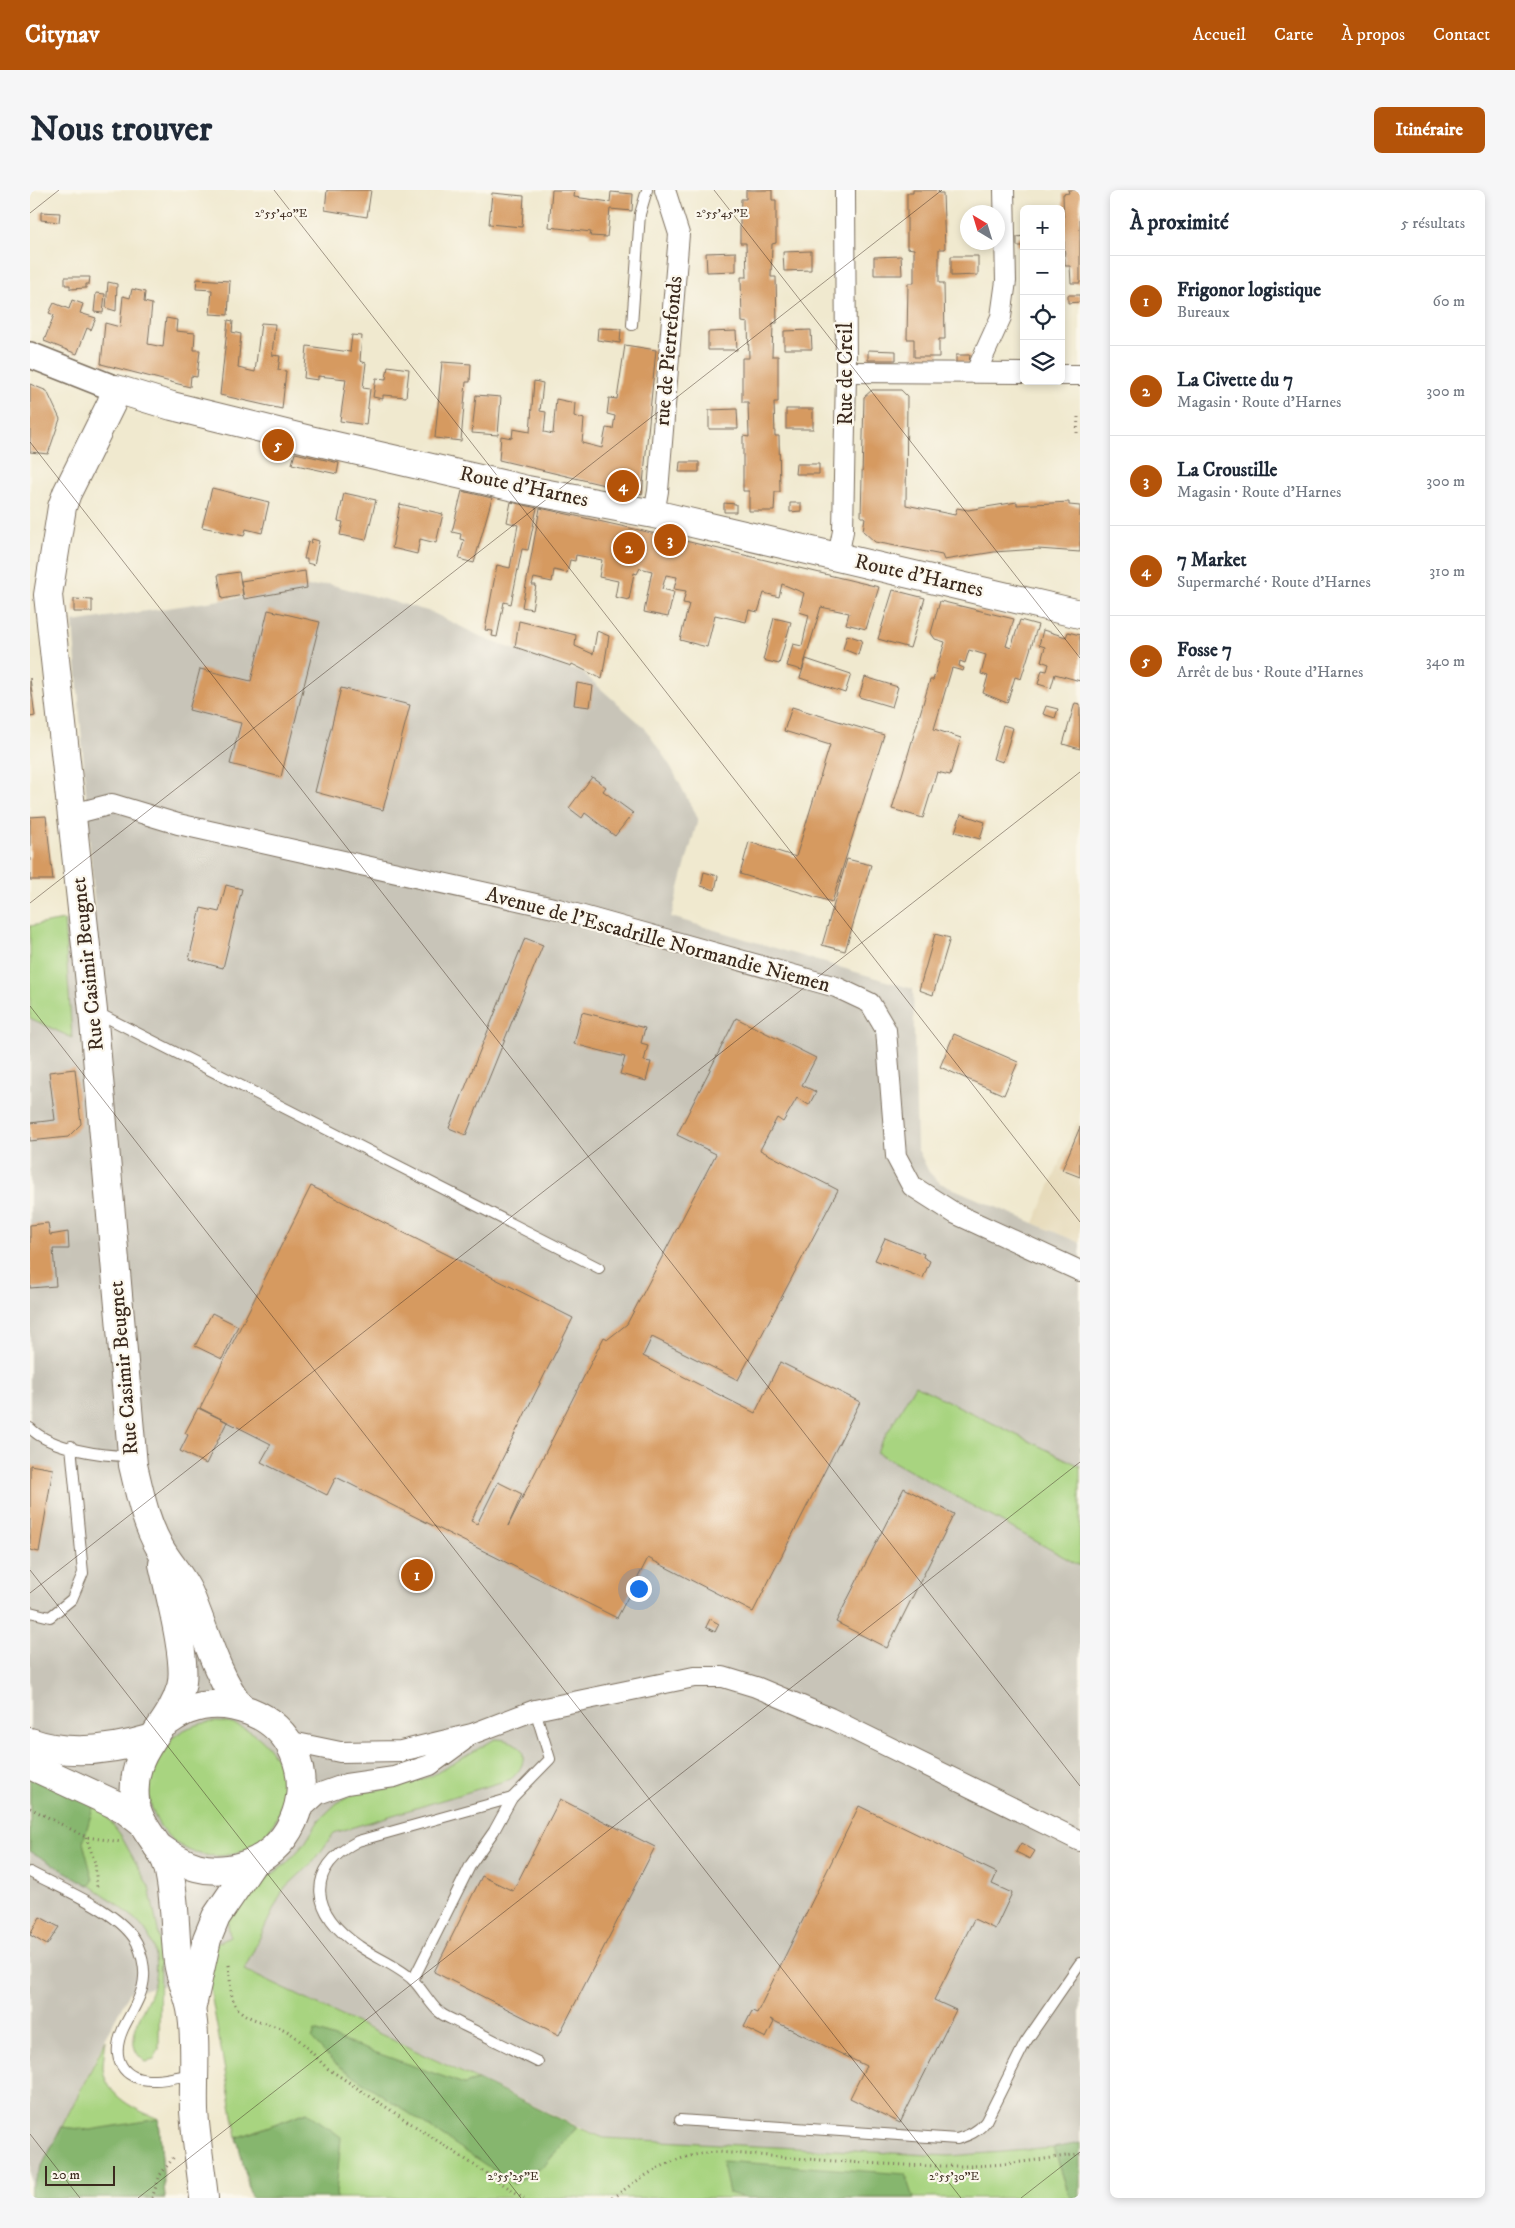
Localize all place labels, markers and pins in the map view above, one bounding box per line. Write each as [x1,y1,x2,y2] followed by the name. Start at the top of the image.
[262,426,294,464] pin: 5
[607,467,639,505] pin: 4
[654,521,686,559] pin: 3
[613,529,645,567] pin: 2
[401,1556,433,1594] pin: 1

